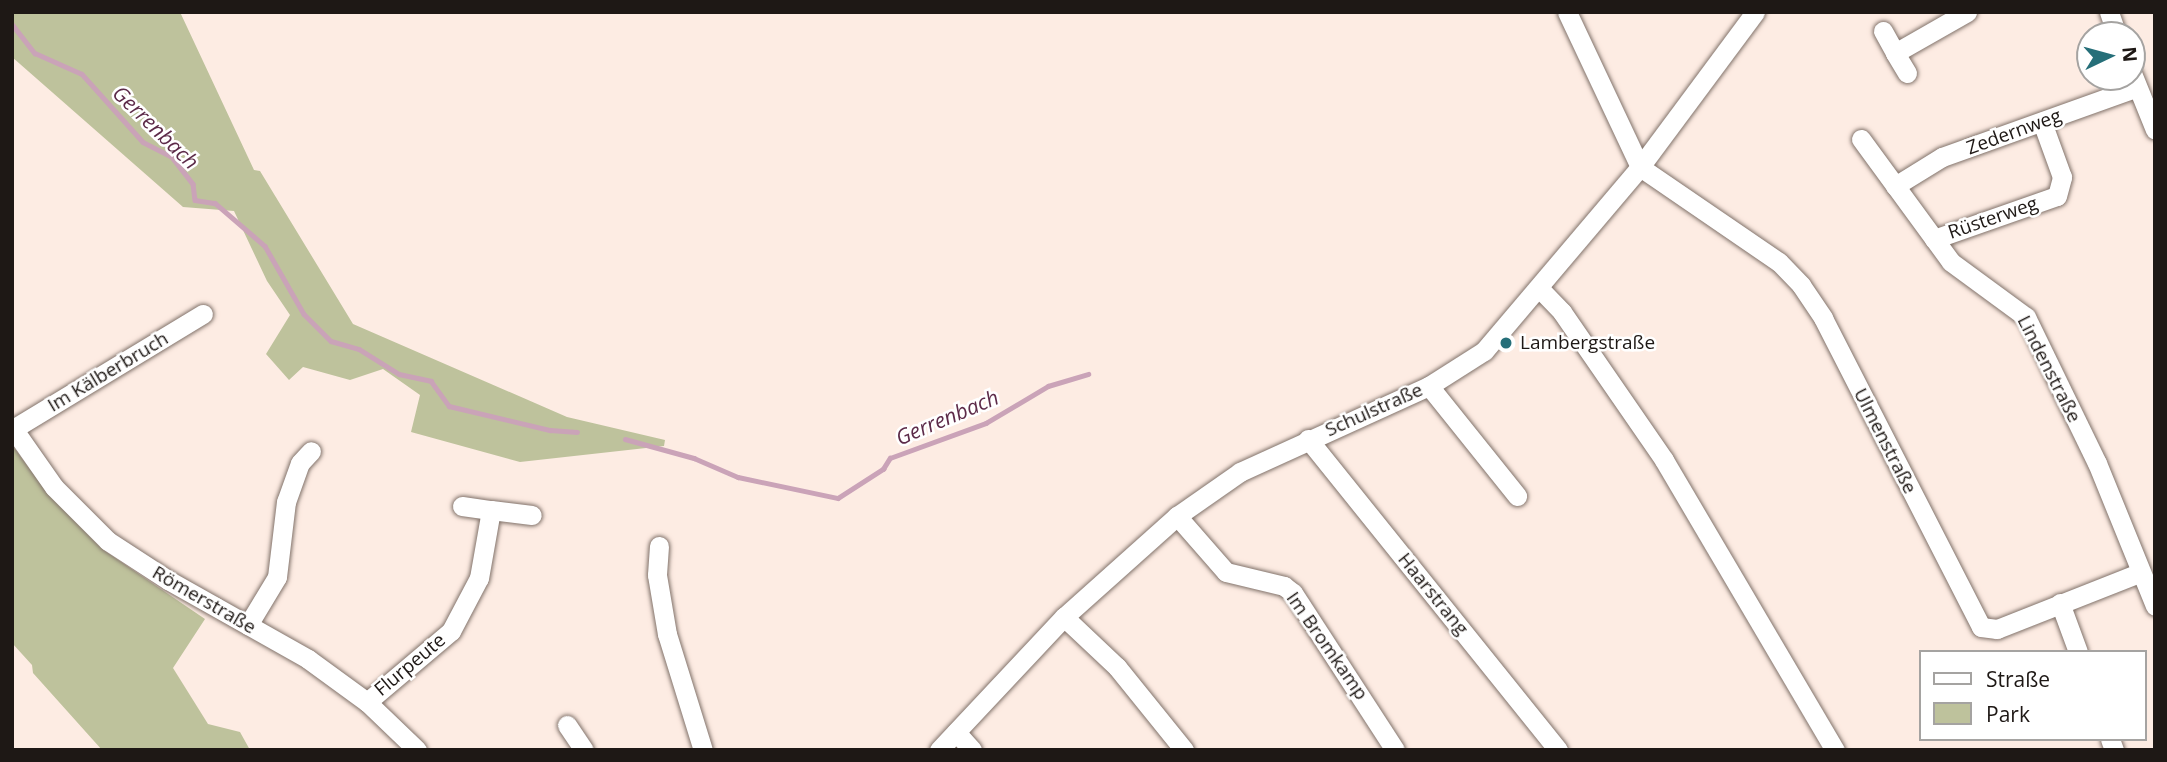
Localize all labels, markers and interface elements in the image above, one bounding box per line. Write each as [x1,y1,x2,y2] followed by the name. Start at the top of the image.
[2076,21,2146,91] north arrow
[2116,46,2144,63] text: N
[108,80,204,174] water label: Gerrenbach
[1964,104,2064,160] street label: Zedernweg
[1945,192,2041,244] street label: Rüsterweg
[2012,312,2086,426] street label: Lindenstraße
[44,327,172,417] street label: Im Kälberbruch
[1520,332,1655,354] place label: Lambergstraße
[1498,335,1514,351] marker: Lambergstraße
[1322,378,1426,442] street label: Schulstraße
[892,384,1002,450] water label: Gerrenbach
[1849,384,1921,498] street label: Ulmenstraße
[1393,548,1473,640] street label: Haarstrang
[148,561,260,639] street label: Römerstraße
[1281,588,1373,704] street label: Im Bromkamp
[370,629,450,701] street label: Flurpeute
[1918,650,2146,741] legend
[1986,665,2050,693] text: Straße
[1986,700,2030,728] text: Park

